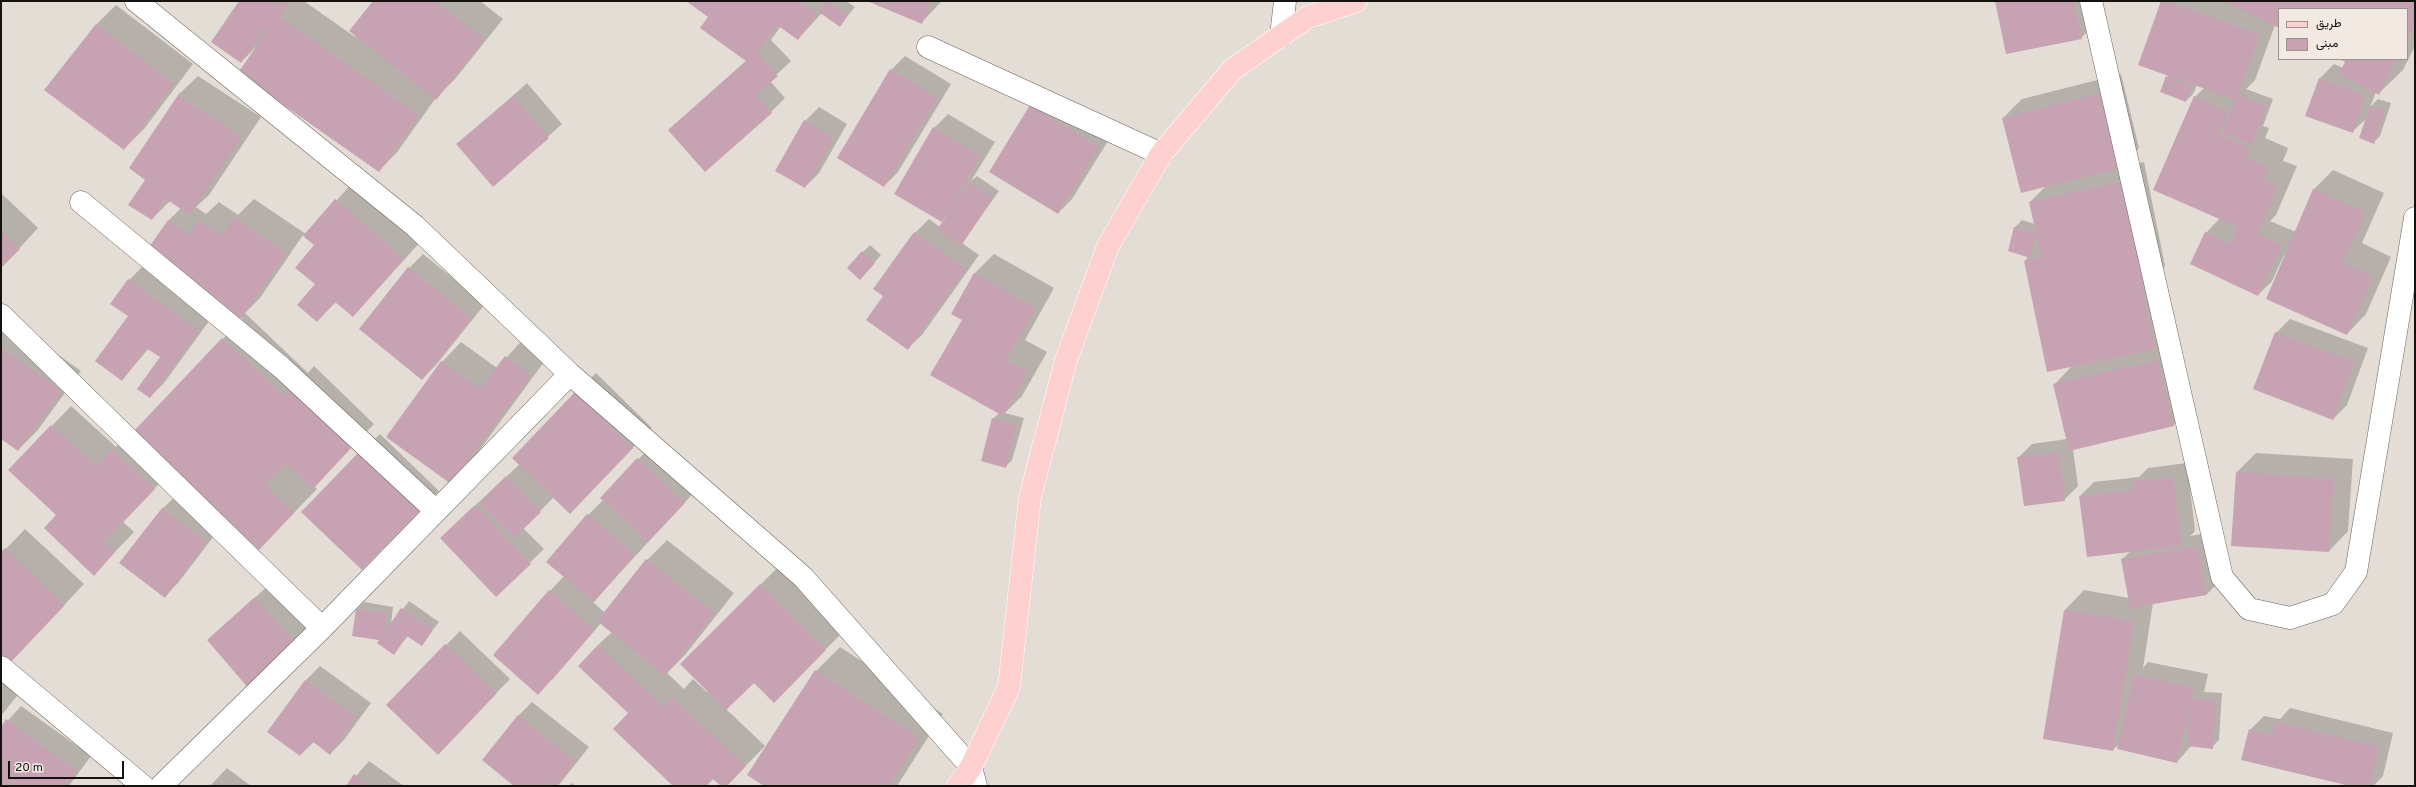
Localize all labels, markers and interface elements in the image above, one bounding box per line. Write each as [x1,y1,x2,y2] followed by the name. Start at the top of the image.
[2278,8,2408,60] legend
[2316,16,2341,32] text: طريق
[2316,36,2338,52] text: مبنى
[10,753,126,779] scale bar
[15,760,43,776] text: 20 m

